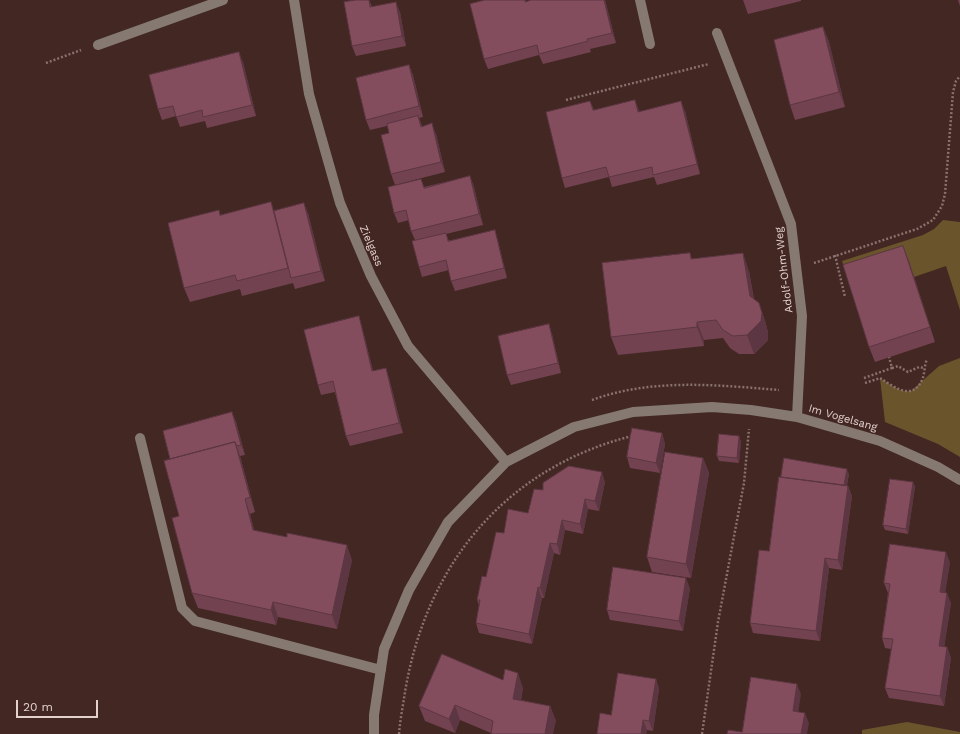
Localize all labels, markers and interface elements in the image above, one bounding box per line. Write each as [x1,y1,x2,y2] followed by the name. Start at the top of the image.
[356,224,386,268] street label: Zielgass
[772,226,796,314] street label: Adolf-Ohm-Weg
[807,402,879,434] street label: Im Vogelsang
[18,692,100,718] scale bar
[23,700,53,714] text: 20 m

